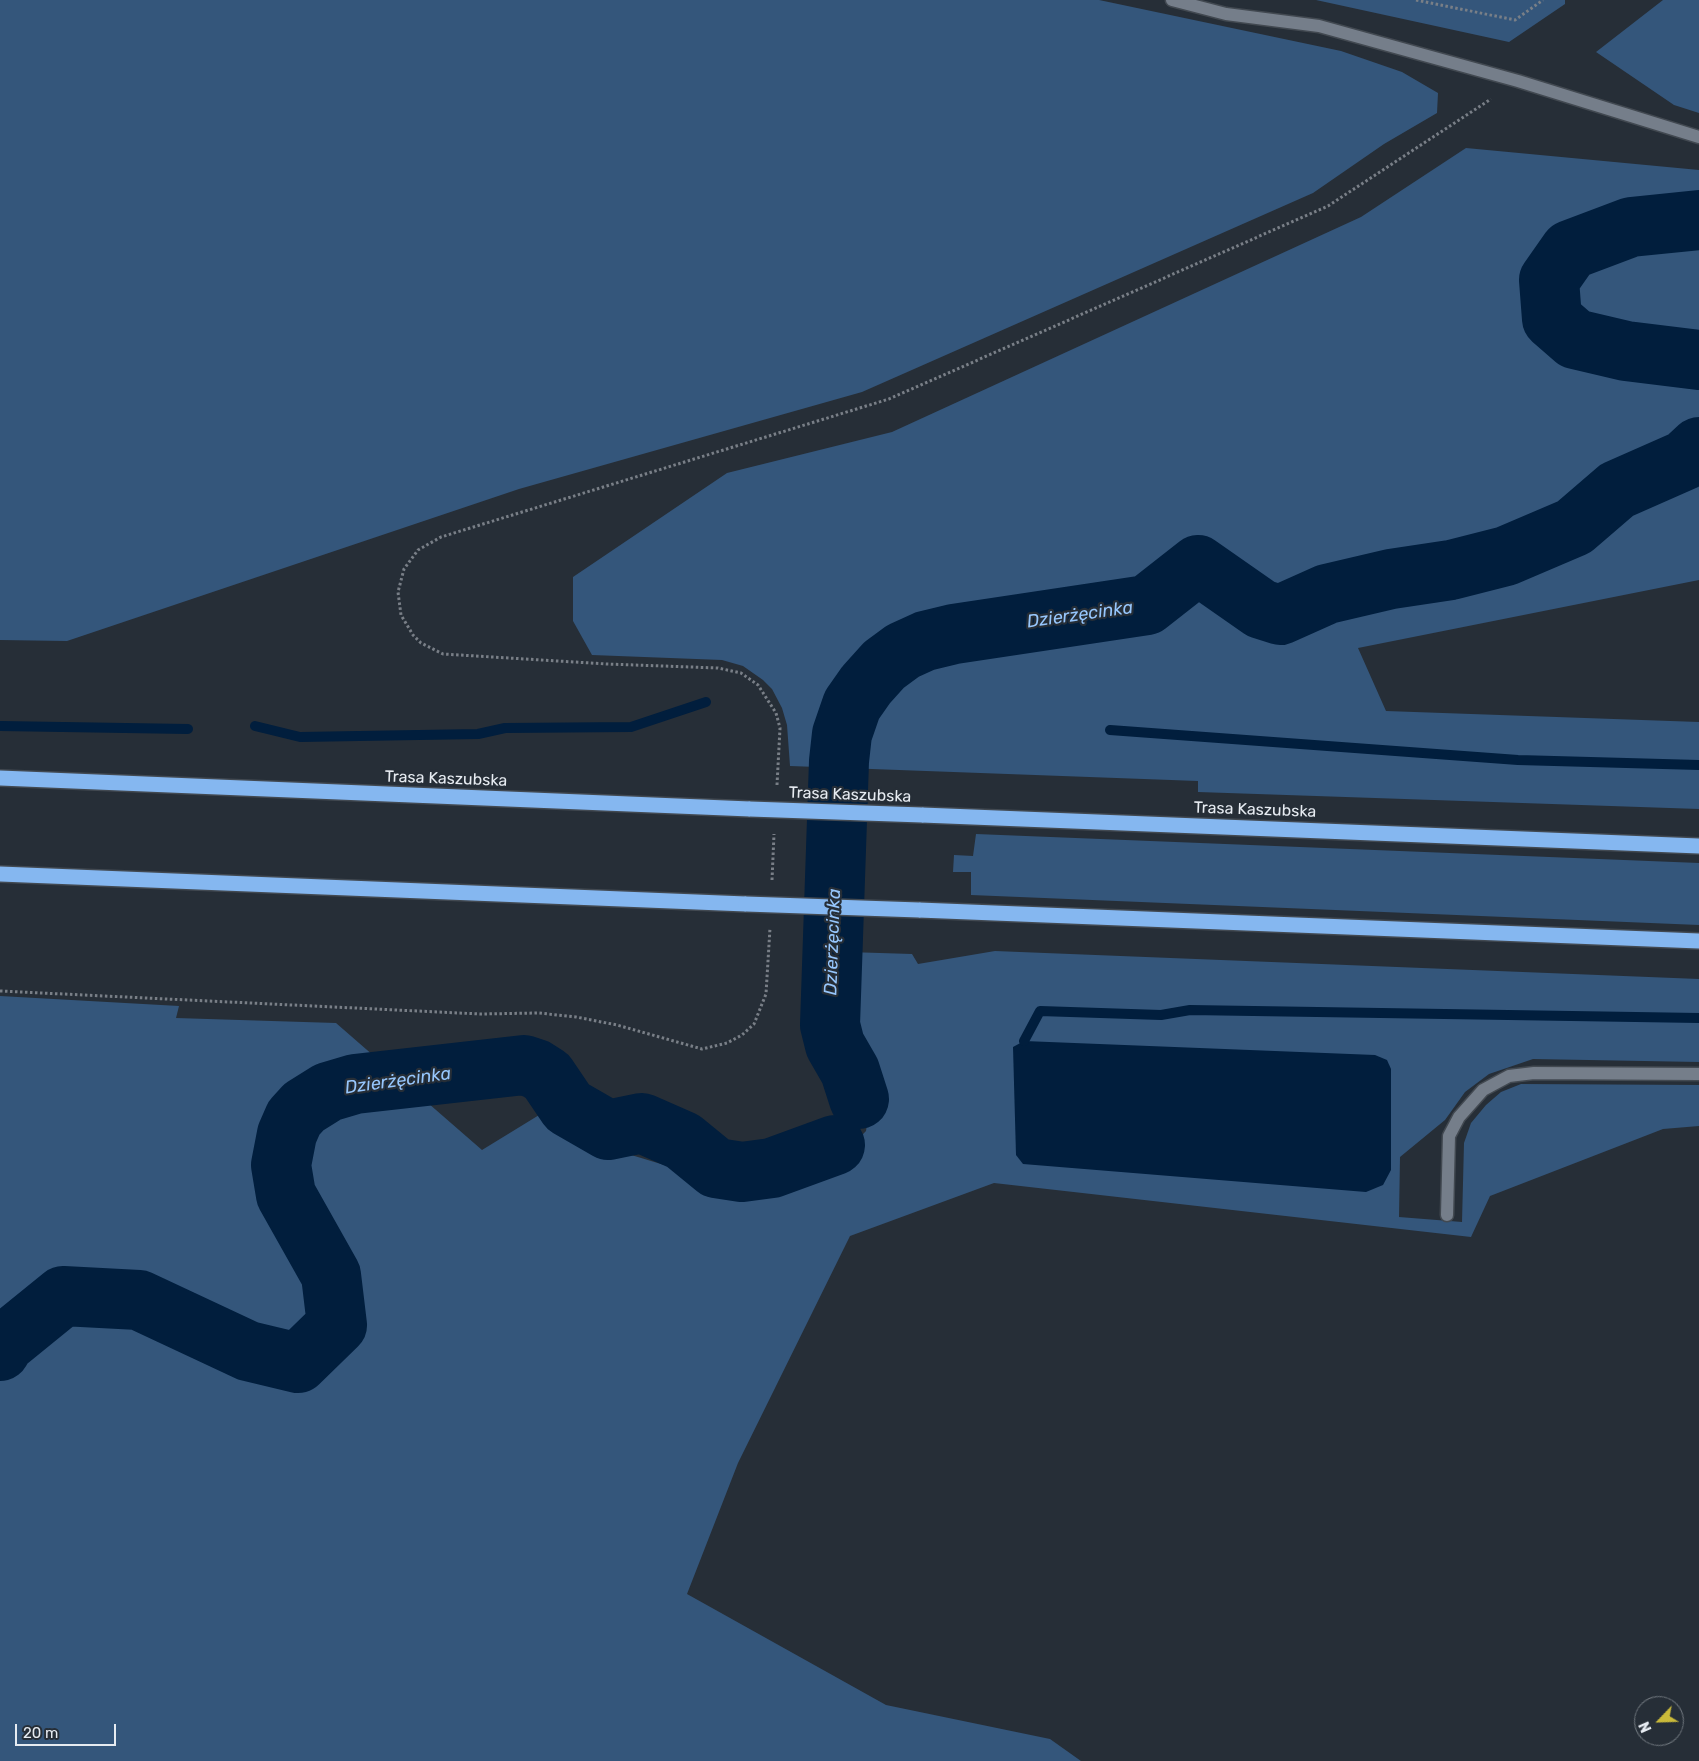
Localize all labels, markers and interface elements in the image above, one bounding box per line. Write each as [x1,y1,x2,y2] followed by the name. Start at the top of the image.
[1026,597,1134,633] water label: Dzierżęcinka
[384,767,508,791] street label: Trasa Kaszubska
[788,783,912,807] street label: Trasa Kaszubska
[1193,798,1317,822] street label: Trasa Kaszubska
[820,888,846,996] water label: Dzierżęcinka
[344,1063,452,1099] water label: Dzierżęcinka
[1634,1696,1684,1746] north arrow
[18,1714,119,1746] scale bar
[1636,1719,1656,1735] text: N
[23,1724,58,1742] text: 20 m

